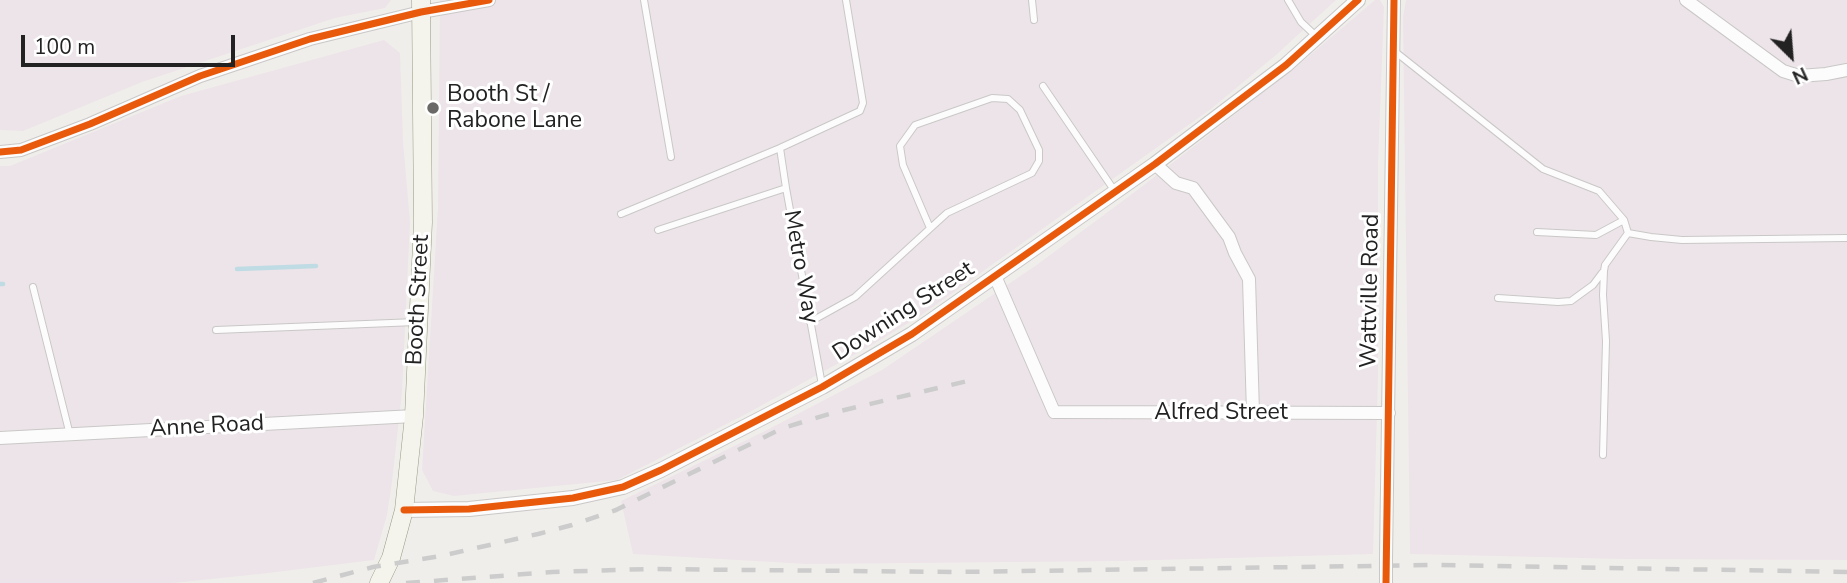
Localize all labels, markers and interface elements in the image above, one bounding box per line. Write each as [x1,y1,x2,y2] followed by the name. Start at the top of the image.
[24,21,238,65] scale bar
[1756,21,1826,91] north arrow
[34,33,95,61] text: 100 m
[1788,60,1812,90] text: N
[447,81,582,135] place label: Booth St / Rabone Lane
[425,100,441,116] marker: Booth St / Rabone Lane
[776,208,824,326] street label: Metro Way
[1356,214,1386,368] street label: Wattville Road
[402,234,436,366] street label: Booth Street
[828,256,980,368] street label: Downing Street
[1154,399,1288,427] street label: Alfred Street
[149,410,265,444] street label: Anne Road

